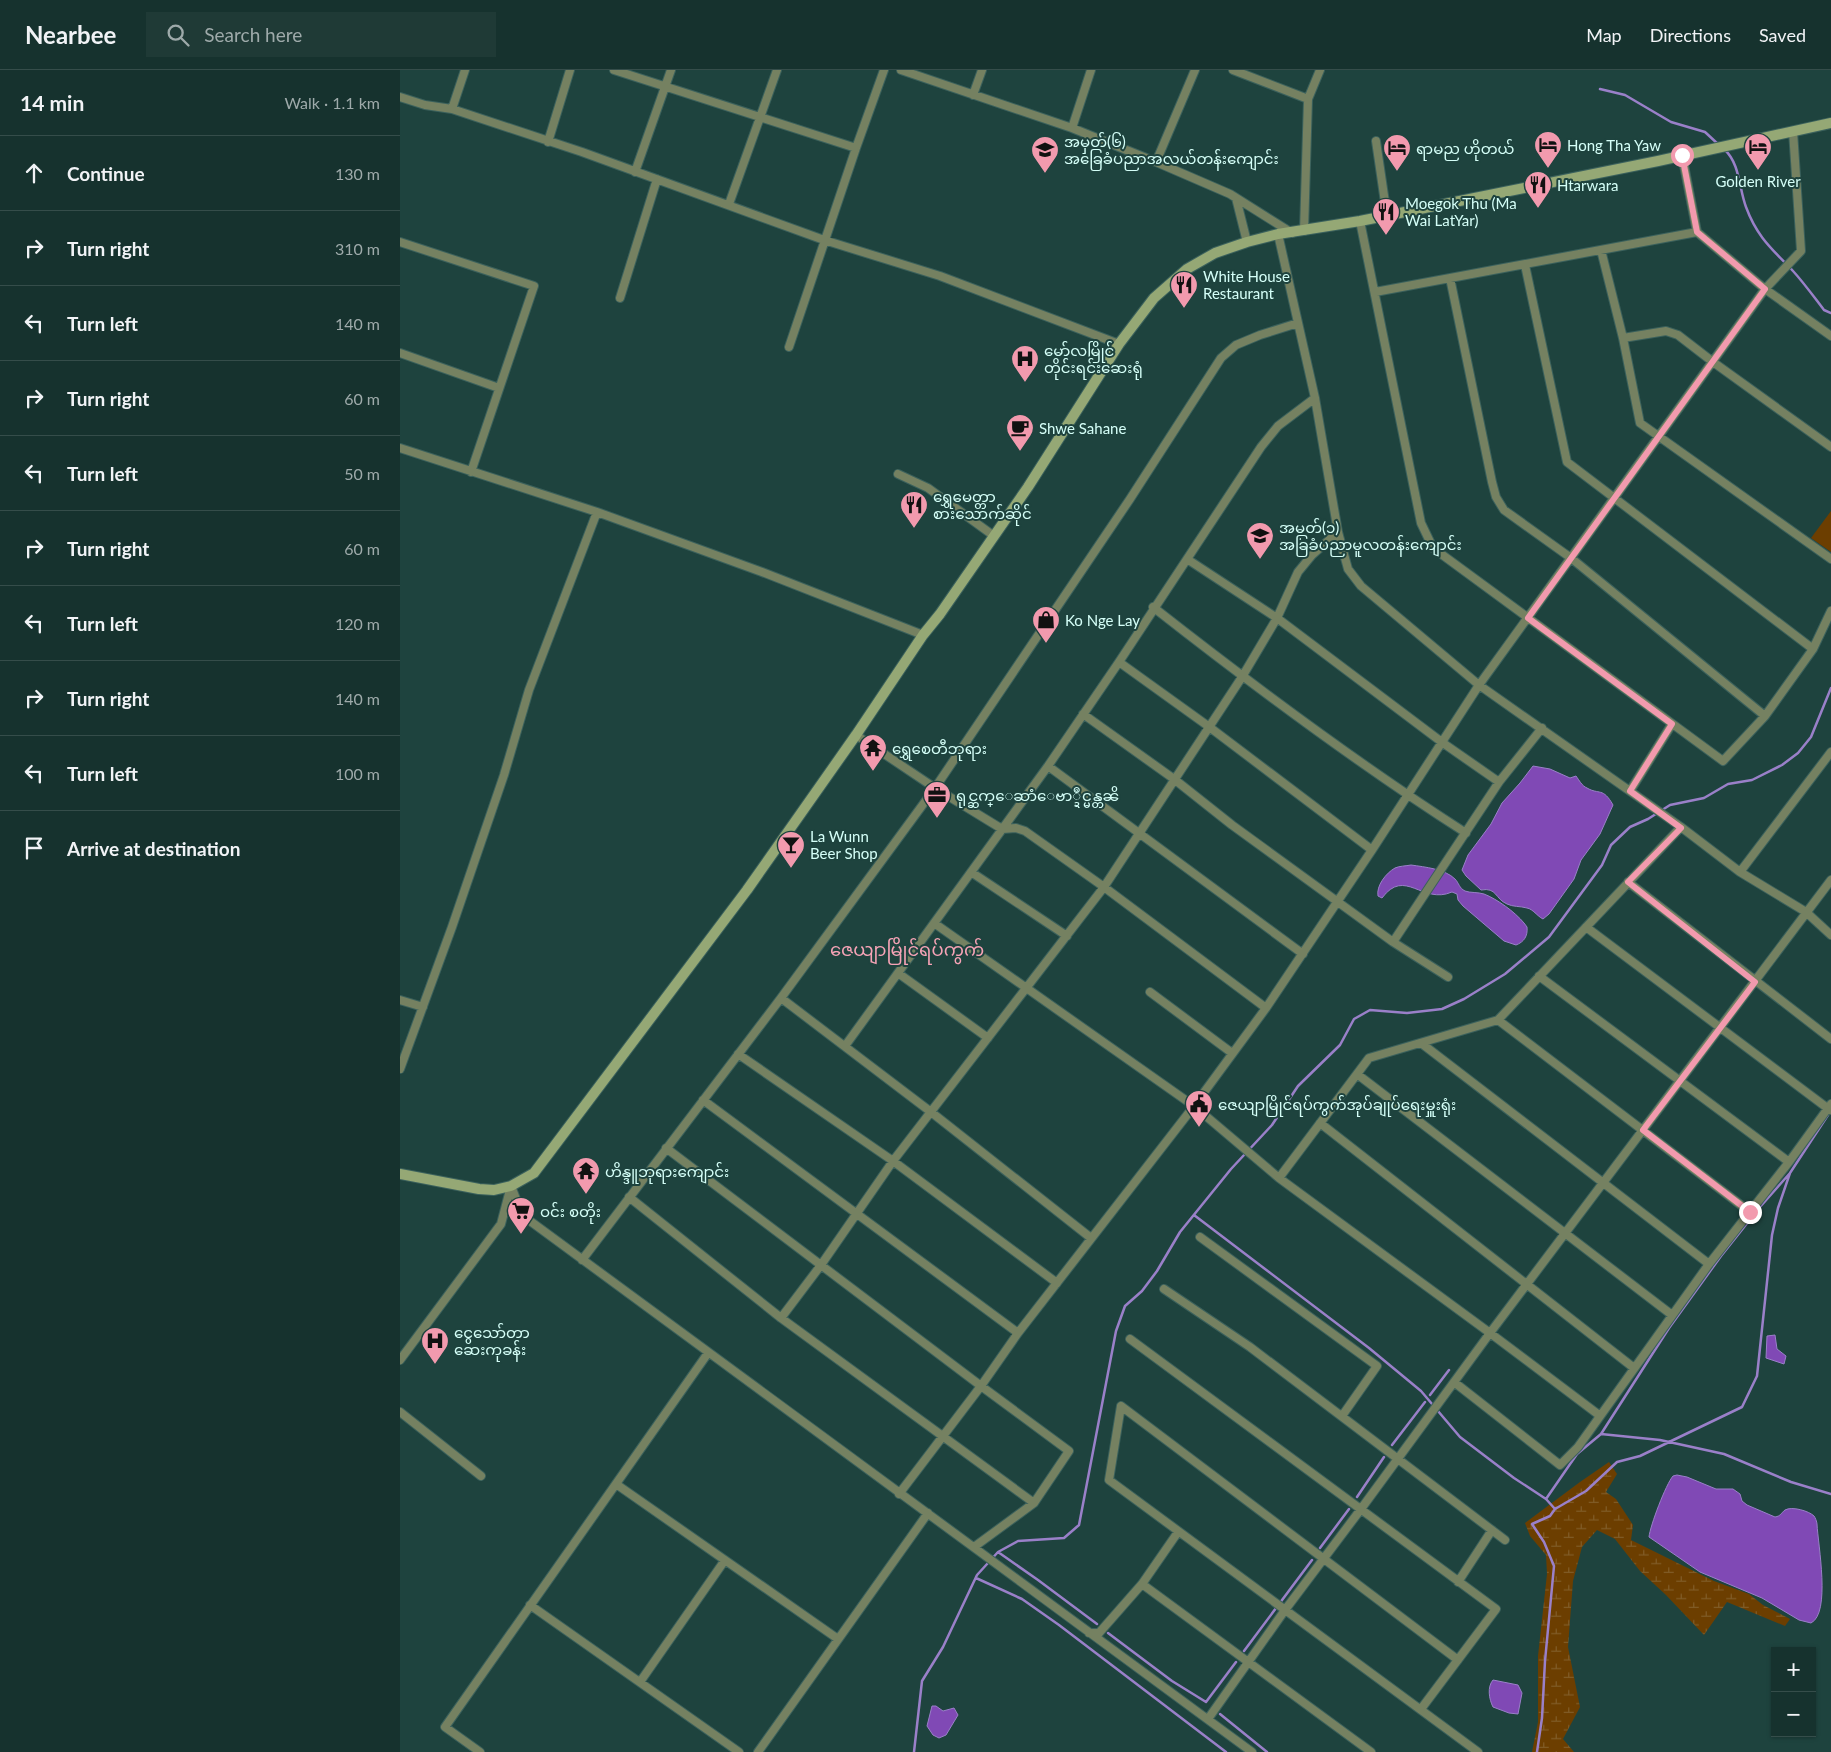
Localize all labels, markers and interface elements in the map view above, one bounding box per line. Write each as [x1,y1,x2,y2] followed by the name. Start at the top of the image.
[146,12,496,57] search box
[25,20,116,49] text: Nearbee
[164,21,192,49] icon: search
[204,23,302,46] text: Search here
[1586,24,1622,46] text: Map
[1650,24,1731,46] text: Directions
[1759,24,1806,46] text: Saved
[20,90,84,115] text: 14 min
[284,93,380,112] text: Walk · 1.1 km
[1533,130,1563,169] hotel icon: Hong Tha Yaw
[1064,132,1279,171] place label: အမှတ်(၆) အခြေခံပညာအလယ်တန်းကျောင်း
[1743,132,1773,171] hotel icon: Golden River
[1382,133,1412,172] hotel icon: ရာမည ဟိုတယ်
[1030,135,1060,174] school or university icon: အမှတ်(၆) အခြေခံပညာအလယ်တန်းကျောင်း
[1567,136,1661,154] place label: Hong Tha Yaw
[1416,139,1514,161] place label: ရာမည ဟိုတယ်
[1671,144,1694,167] route start
[20,159,48,187] icon: ahead
[67,162,145,185] text: Continue
[335,164,380,183] text: 130 m
[1523,170,1553,209] restaurant icon: Htarwara
[1715,172,1801,190] place label: Golden River
[1557,176,1618,194] place label: Htarwara
[1405,194,1517,229] place label: Moegok Thu (Ma Wai LatYar)
[1371,197,1401,236] restaurant icon: Moegok Thu (Ma Wai LatYar)
[20,234,48,262] icon: right
[67,237,149,260] text: Turn right
[335,239,380,258] text: 310 m
[1203,267,1290,302] place label: White House Restaurant
[1169,270,1199,309] restaurant icon: White House Restaurant
[20,309,48,337] icon: left
[67,312,138,335] text: Turn left
[335,314,380,333] text: 140 m
[1044,341,1143,380] place label: မော်လမြိုင် တိုင်းရင်းဆေးရုံ
[1010,344,1040,383] hospital icon: မော်လမြိုင် တိုင်းရင်းဆေးရုံ
[20,384,48,412] icon: right
[67,387,149,410] text: Turn right
[344,389,380,408] text: 60 m
[1005,413,1035,452] cafe icon: Shwe Sahane
[1039,419,1126,437] place label: Shwe Sahane
[20,459,48,487] icon: left
[67,462,138,485] text: Turn left
[344,464,380,483] text: 50 m
[933,487,1032,526] place label: ရွှေမေတ္တာ စားသောက်ဆိုင်
[899,490,929,529] restaurant icon: ရွှေမေတ္တာ စားသောက်ဆိုင်
[1279,518,1462,557] place label: အမှတ်(၁) အခြခံပညာမူလတန်းကျောင်း
[1245,521,1275,560] school or university icon: အမှတ်(၁) အခြခံပညာမူလတန်းကျောင်း
[20,534,48,562] icon: right
[67,537,149,560] text: Turn right
[344,539,380,558] text: 60 m
[1031,605,1061,644] shop icon: Ko Nge Lay
[20,609,48,637] icon: left
[1065,611,1140,629] place label: Ko Nge Lay
[67,612,138,635] text: Turn left
[335,614,380,633] text: 120 m
[20,684,48,712] icon: right
[67,687,149,710] text: Turn right
[335,689,380,708] text: 140 m
[858,733,888,772] temple icon: ရွှေစေတီဘုရား
[892,739,987,761] place label: ရွှေစေတီဘုရား
[20,759,48,787] icon: left
[67,762,138,785] text: Turn left
[335,764,380,783] text: 100 m
[922,780,952,819] office icon: ရုင္ဆက္ေဆာံေဗာ္ဍဳင္မန္တၼိ
[956,786,1119,808] place label: ရုင္ဆက္ေဆာံေဗာ္ဍဳင္မန္တၼိ
[810,827,878,862] place label: La Wunn Beer Shop
[776,830,806,869] bar icon: La Wunn Beer Shop
[20,834,48,862] icon: arrive
[67,837,240,860] text: Arrive at destination
[830,936,984,965] district label: ဇေယျာမြိုင်ရပ်ကွက်
[1184,1089,1214,1128] public building icon: ဇေယျာမြိုင်ရပ်ကွက်အုပ်ချုပ်ရေးမှူးရုံး
[1218,1095,1456,1117] place label: ဇေယျာမြိုင်ရပ်ကွက်အုပ်ချုပ်ရေးမှူးရုံး
[571,1156,601,1195] temple icon: ဟိန္ဒူဘုရားကျောင်း
[605,1162,729,1184] place label: ဟိန္ဒူဘုရားကျောင်း
[506,1196,536,1235] supermarket icon: ဝင်း စတိုး
[1739,1201,1762,1224] route end
[540,1202,601,1224] place label: ဝင်း စတိုး
[454,1323,530,1362] place label: ငွေသော်တာ ဆေးကုခန်း
[420,1326,450,1365] hospital icon: ငွေသော်တာ ဆေးကုခန်း
[1771,1647,1816,1737] map controls
[1771,1647,1816,1692] button: +
[1771,1692,1816,1737] button: −

